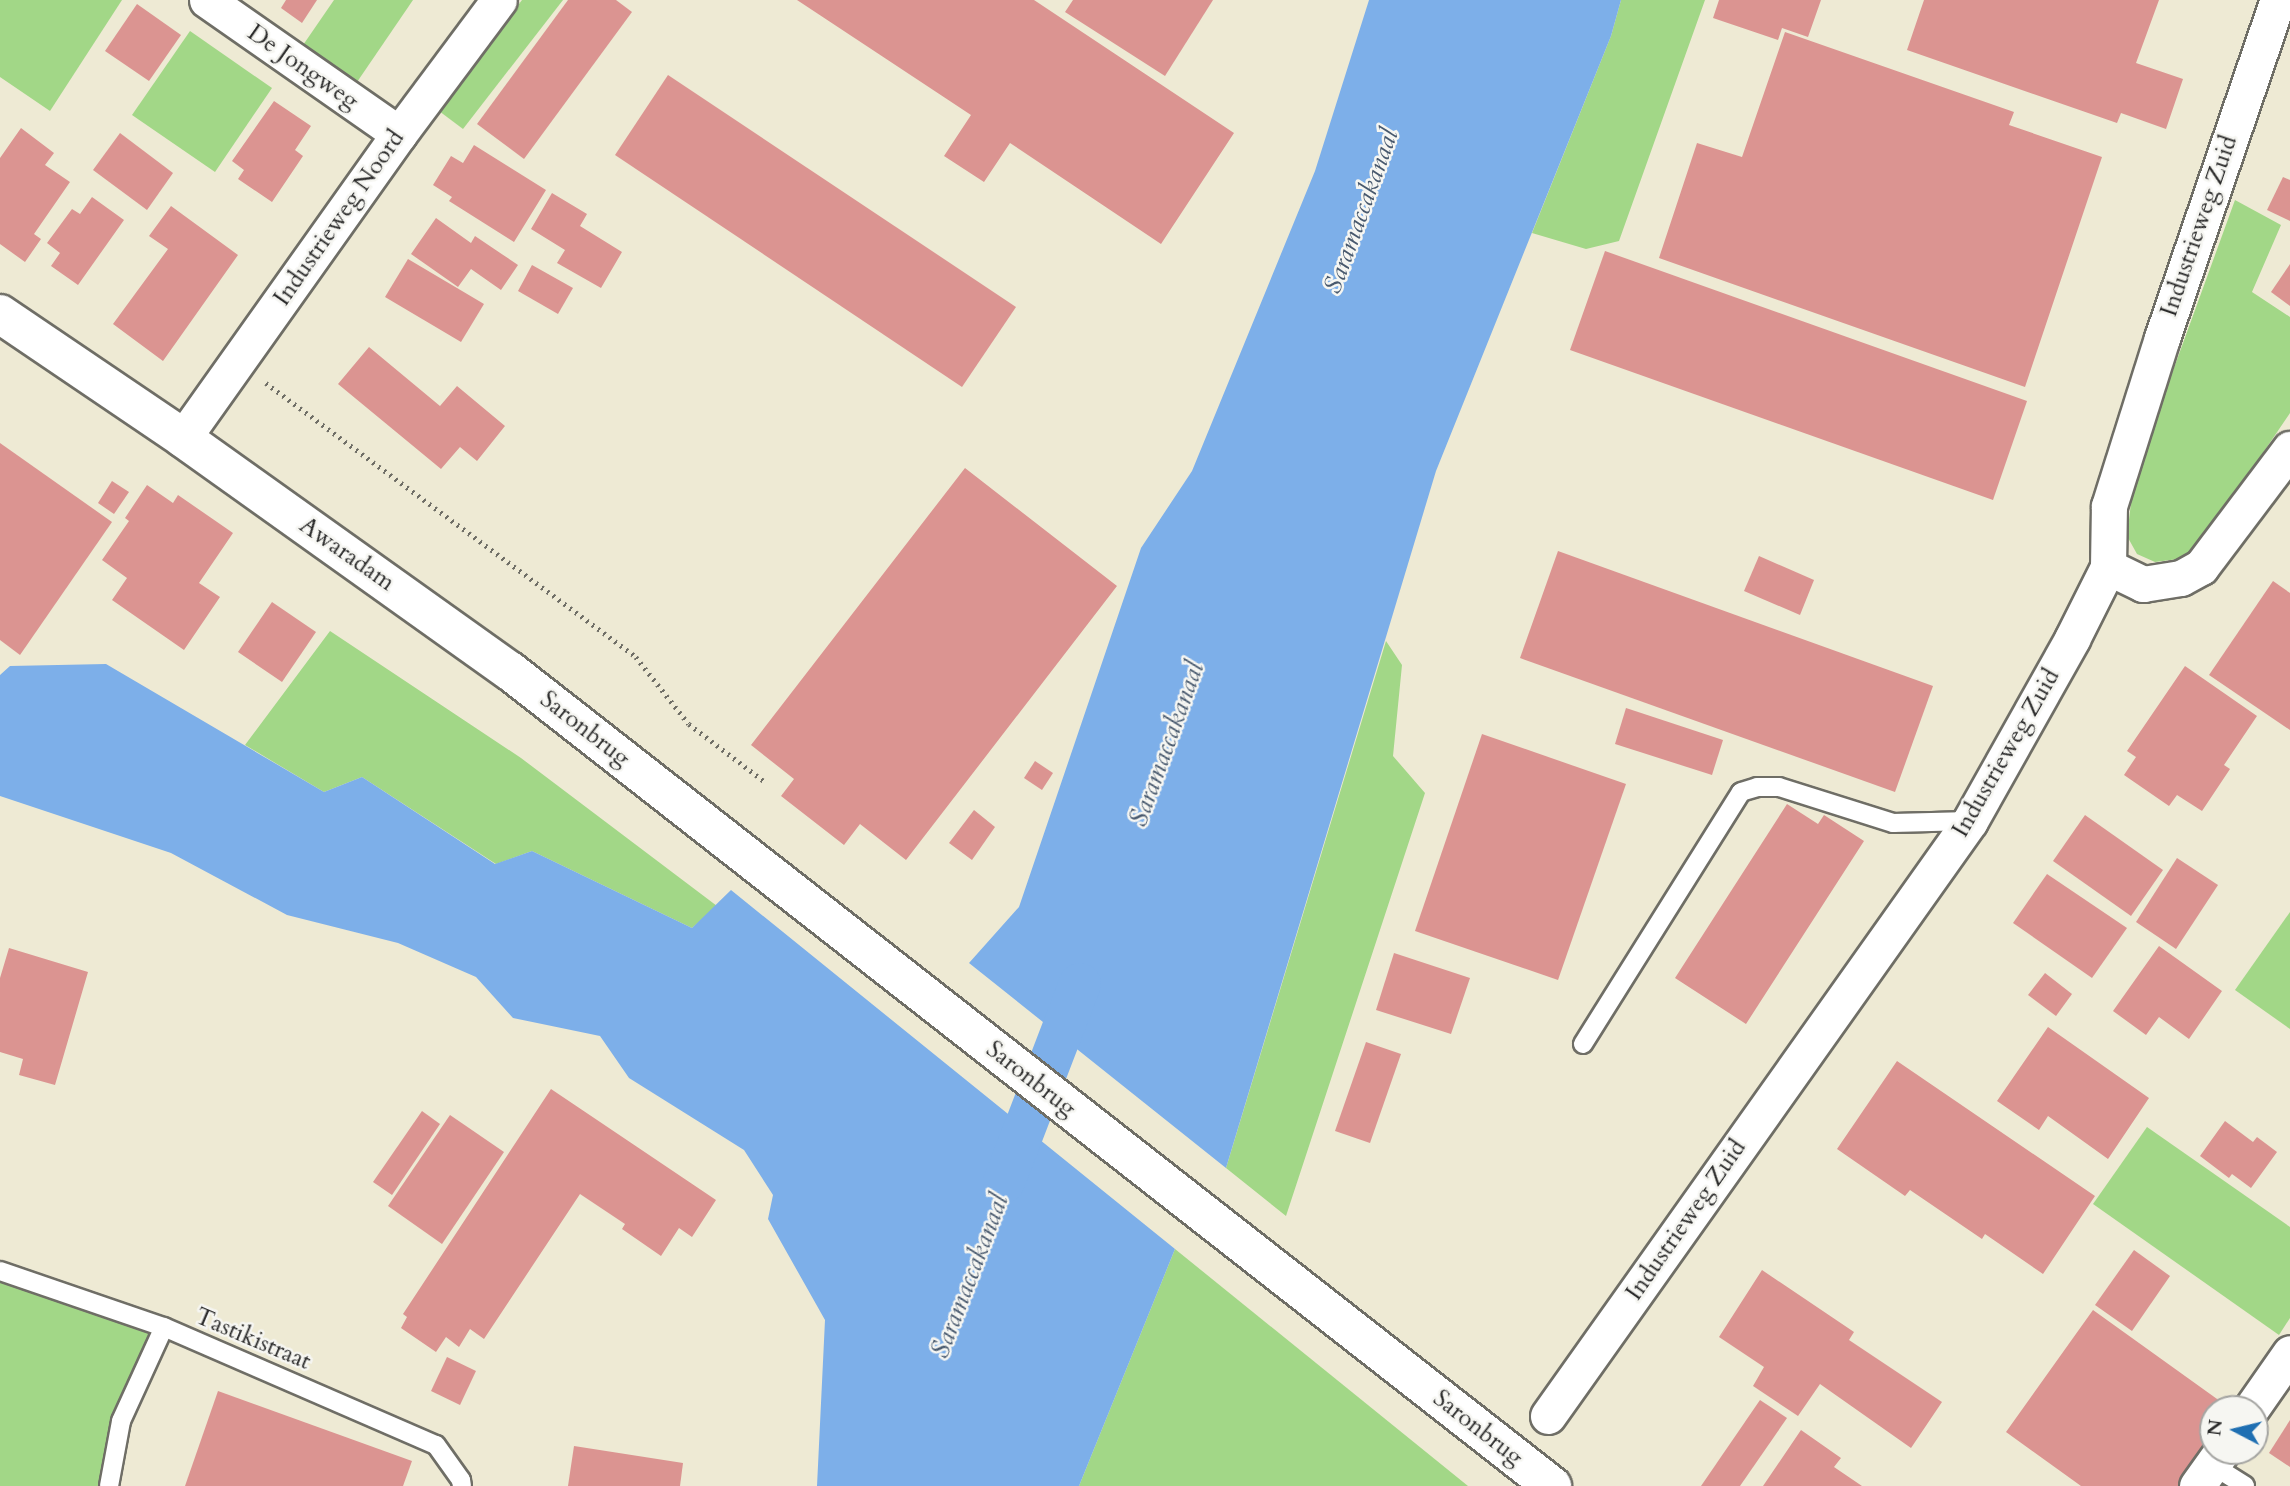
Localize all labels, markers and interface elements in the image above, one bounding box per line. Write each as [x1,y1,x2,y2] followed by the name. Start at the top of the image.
[242,18,364,116] street label: De Jongweg
[1317,124,1405,298] water label: Saramaccakanaal
[268,125,410,311] street label: Industrieweg Noord
[2155,132,2243,320] street label: Industrieweg Zuid
[294,511,400,597] street label: Awaradam
[1123,657,1211,831] water label: Saramaccakanaal
[1946,664,2066,842] street label: Industrieweg Zuid
[534,685,636,773] street label: Saronbrug
[980,1035,1082,1123] street label: Saronbrug
[1620,1134,1752,1306] street label: Industrieweg Zuid
[924,1190,1016,1362] water label: Saramaccakanaal
[191,1302,315,1376] street label: Tastikistraat
[1427,1384,1529,1472] street label: Saronbrug
[2199,1395,2269,1465] north arrow
[2201,1418,2229,1437] text: N

